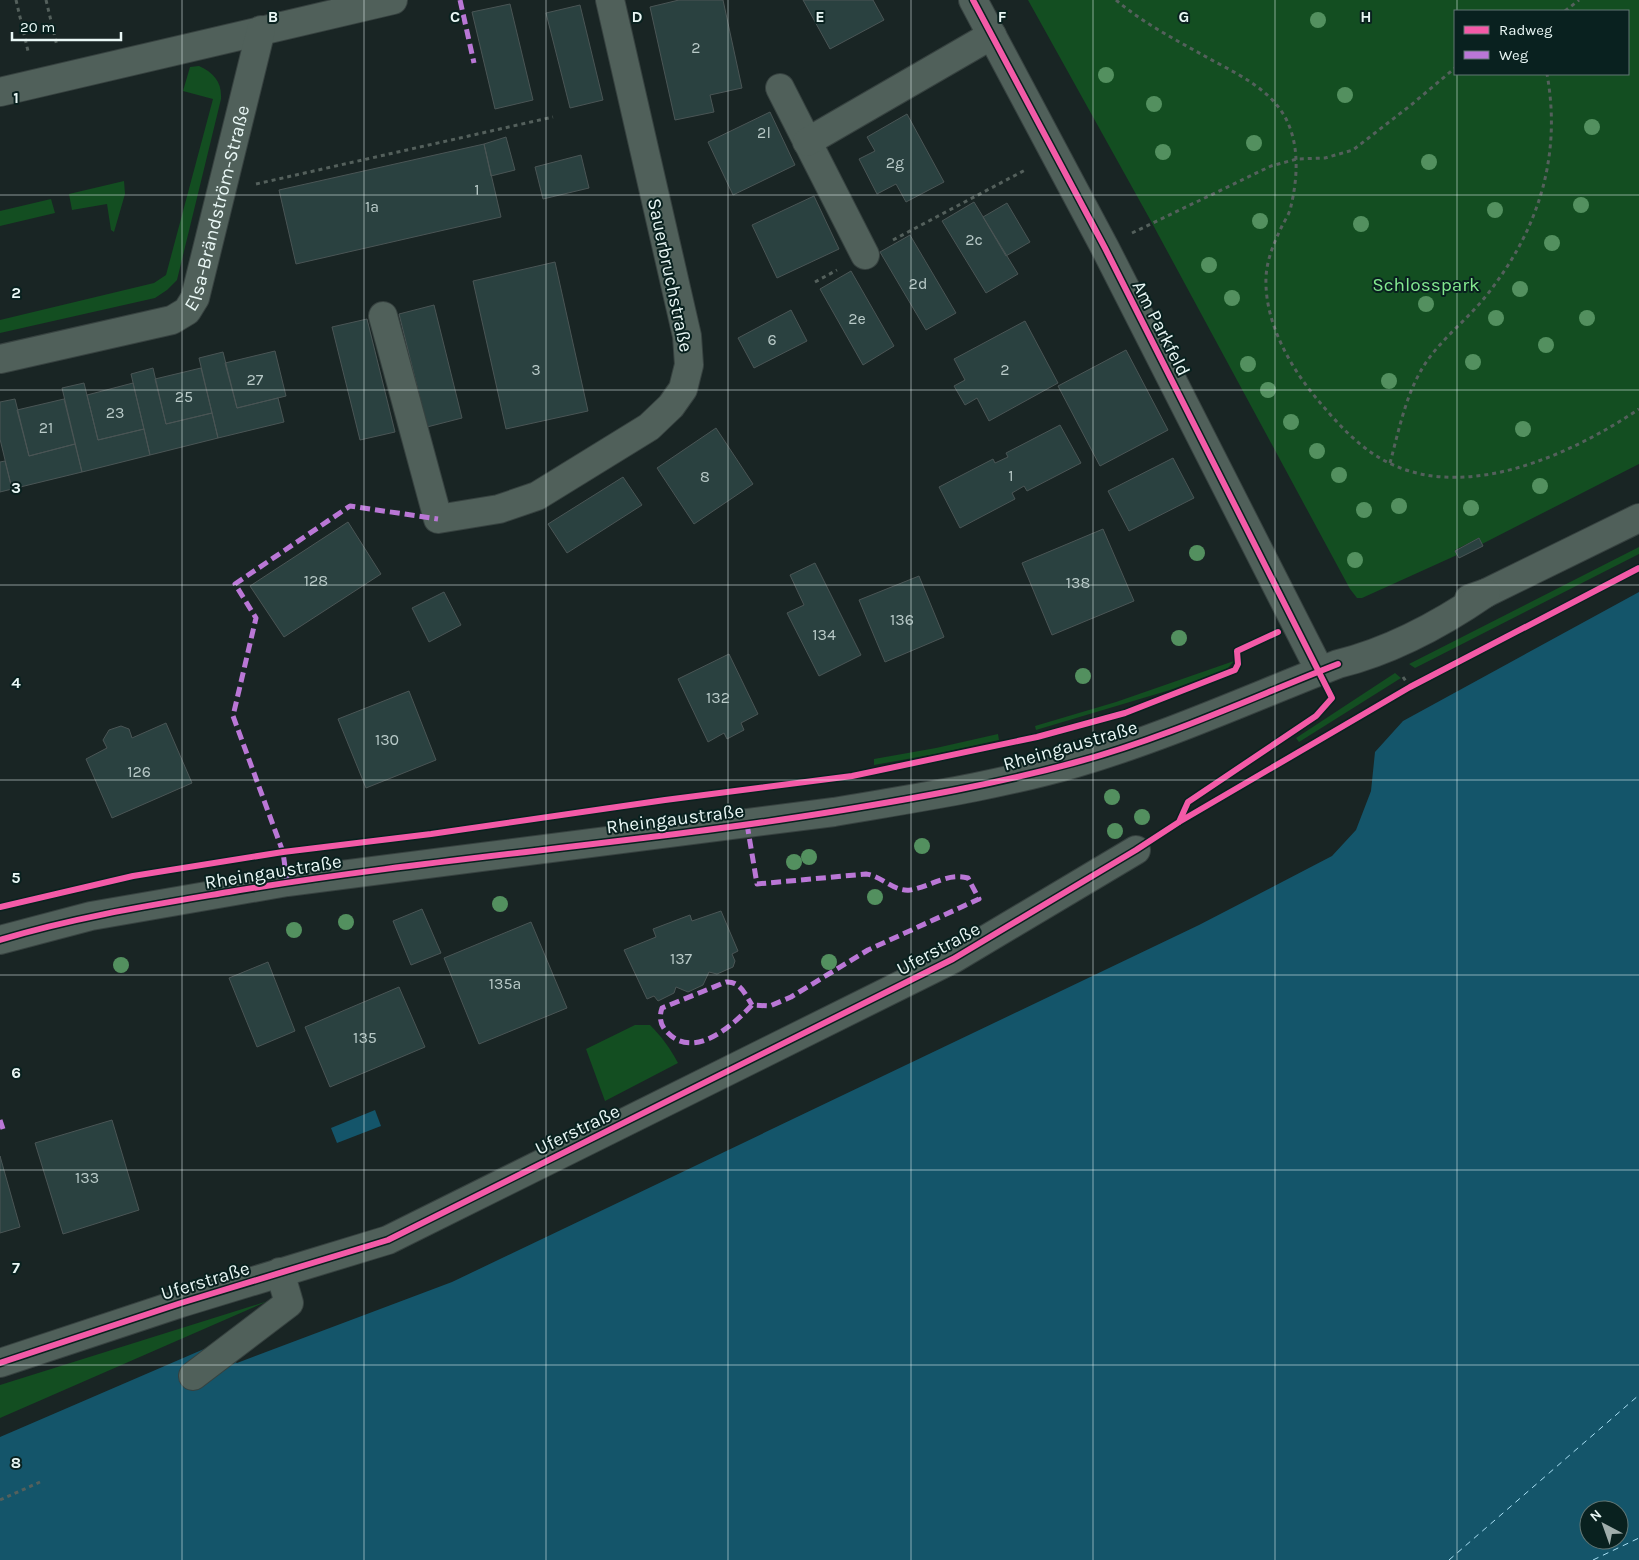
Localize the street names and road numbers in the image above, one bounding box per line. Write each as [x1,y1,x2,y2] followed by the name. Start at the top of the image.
[180,103,254,315] street label: Elsa-Brändström-Straße
[643,196,697,354] street label: Sauerbruchstraße
[1128,277,1195,380] street label: Am Parkfeld
[1001,716,1140,776] street label: Rheingaustraße
[605,800,745,838] street label: Rheingaustraße
[203,850,343,894] street label: Rheingaustraße
[893,918,984,980] street label: Uferstraße
[532,1100,623,1160] street label: Uferstraße
[158,1257,252,1305] street label: Uferstraße

